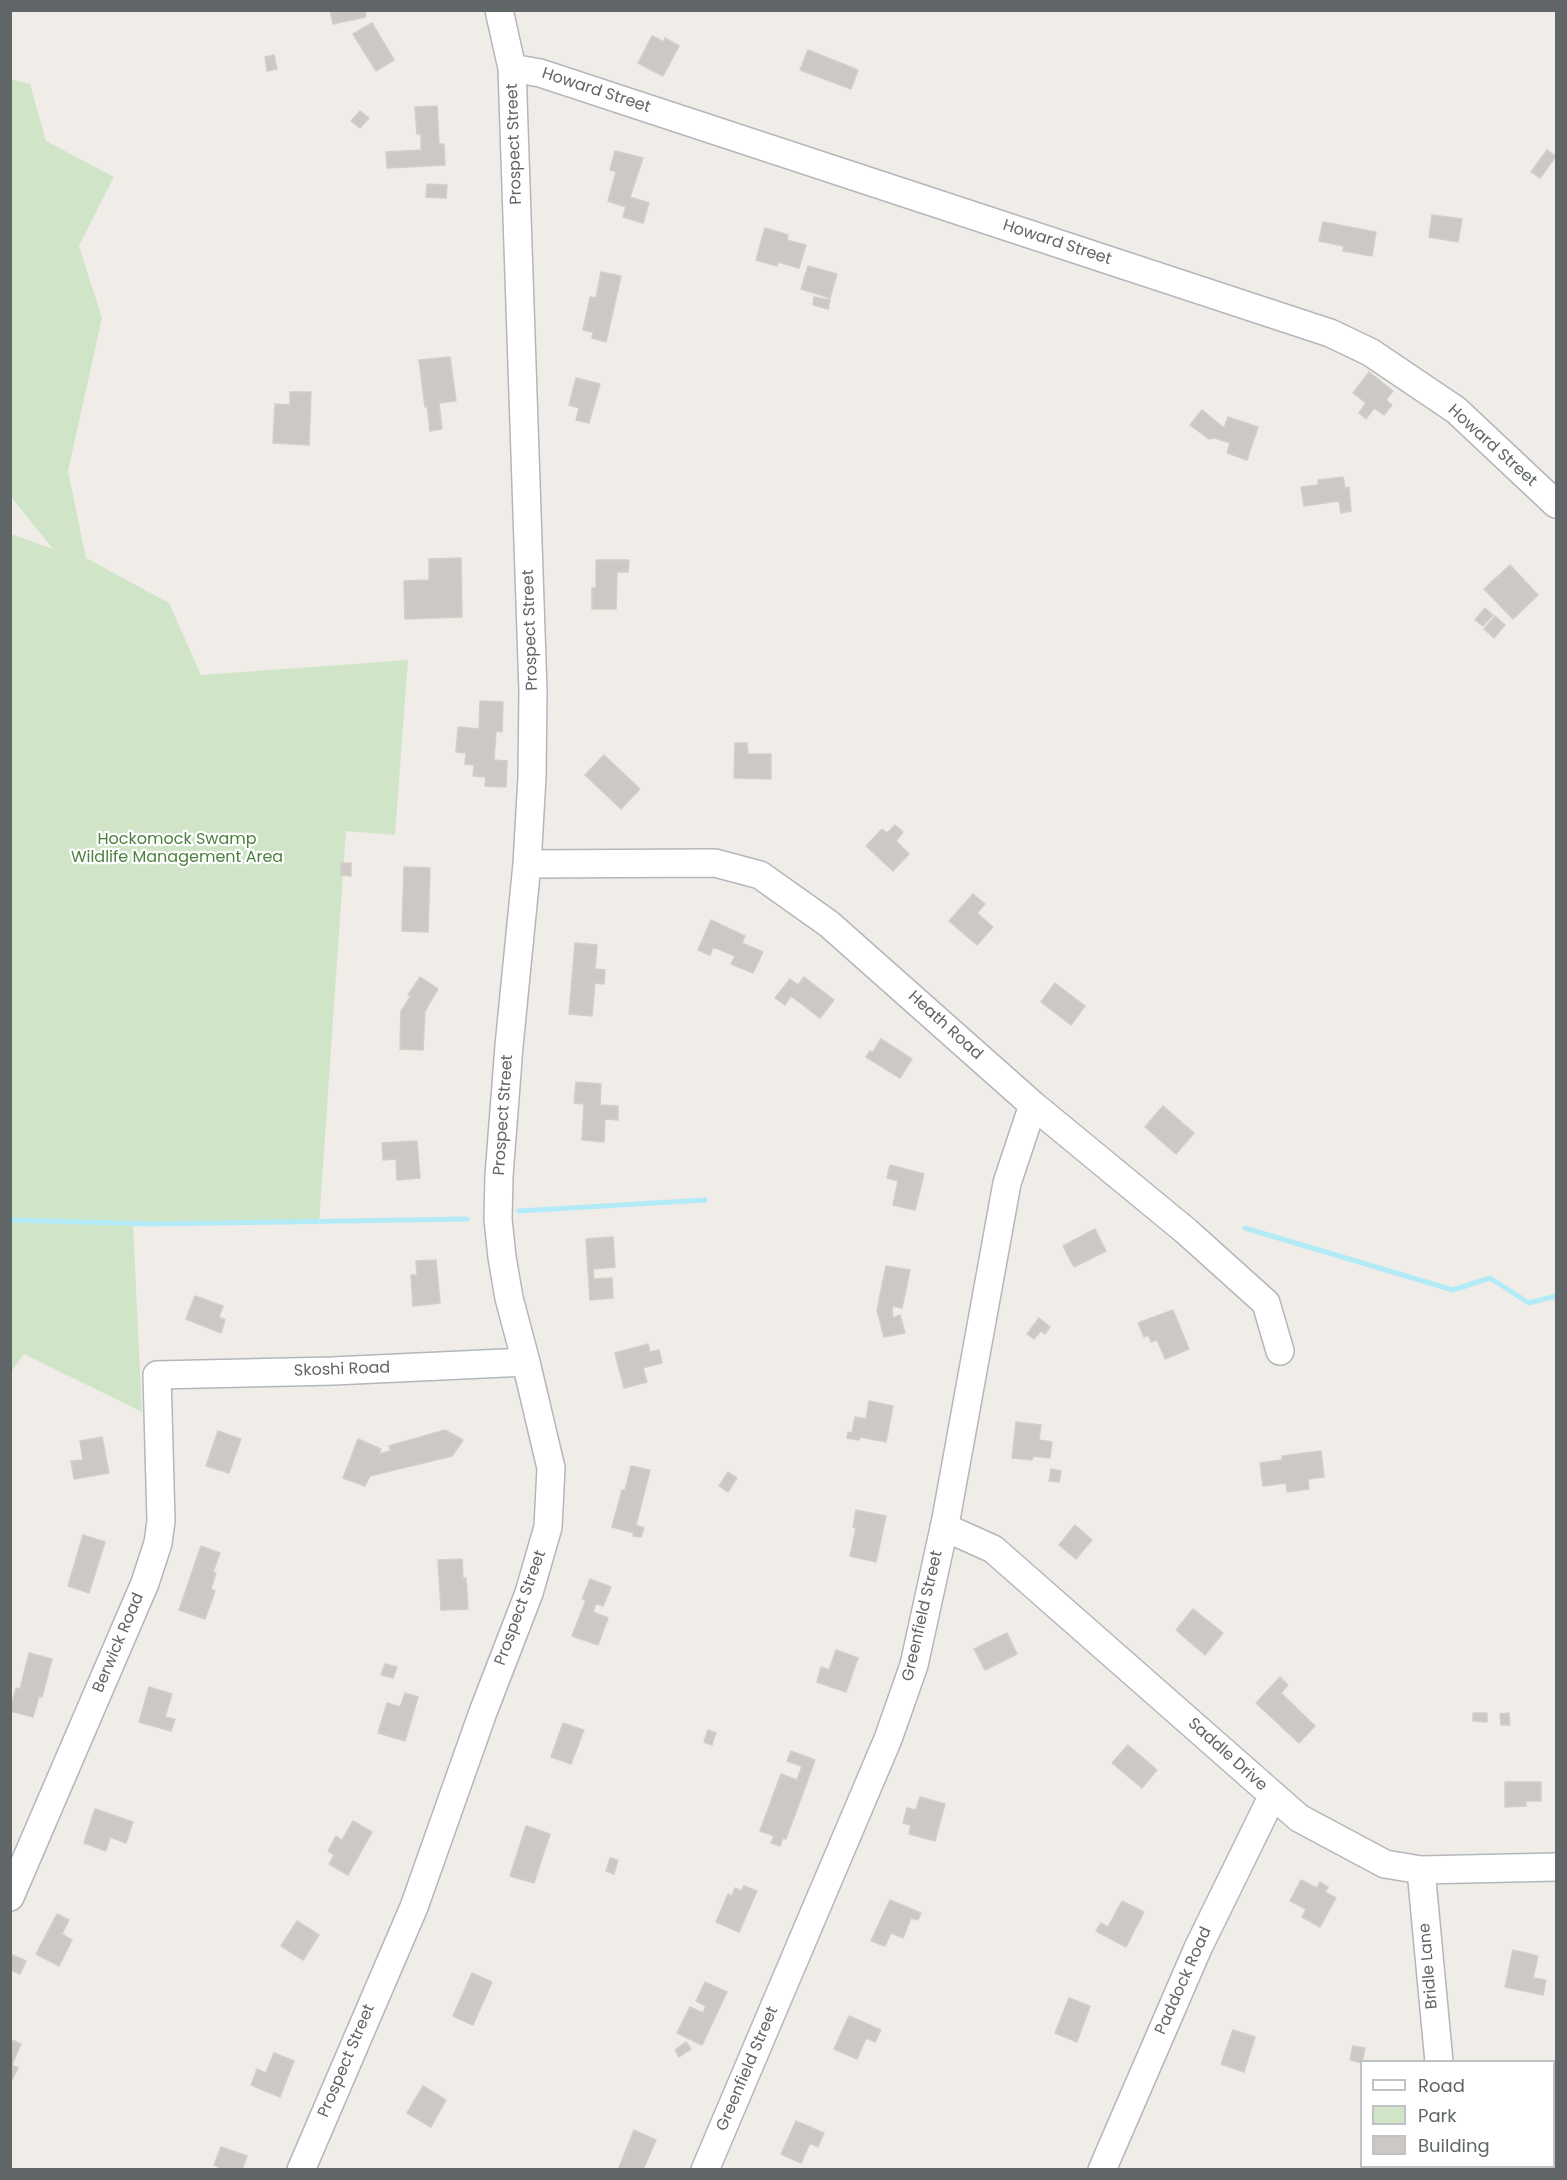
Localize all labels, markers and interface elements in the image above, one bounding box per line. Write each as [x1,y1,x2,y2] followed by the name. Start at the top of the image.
[539,64,653,118] street label: Howard Street
[503,83,527,205] street label: Prospect Street
[1000,216,1114,270] street label: Howard Street
[1444,401,1540,491] street label: Howard Street
[519,569,543,691] street label: Prospect Street
[71,830,283,868] park label: Hockomock Swamp Wildlife Management Area
[904,988,986,1064] street label: Heath Road
[490,1054,518,1176] street label: Prospect Street
[294,1359,390,1381] street label: Skoshi Road
[491,1548,551,1668] street label: Prospect Street
[899,1549,947,1683] street label: Greenfield Street
[89,1590,149,1696] street label: Berwick Road
[1183,1714,1271,1796] street label: Saddle Drive
[1416,1922,1442,2010] street label: Bridle Lane
[1152,1924,1216,2038] street label: Paddock Road
[314,2001,380,2121] street label: Prospect Street
[713,2004,783,2134] street label: Greenfield Street
[1360,2060,1555,2168] legend
[1418,2073,1465,2098] text: Road
[1418,2103,1457,2128] text: Park
[1418,2133,1490,2158] text: Building

